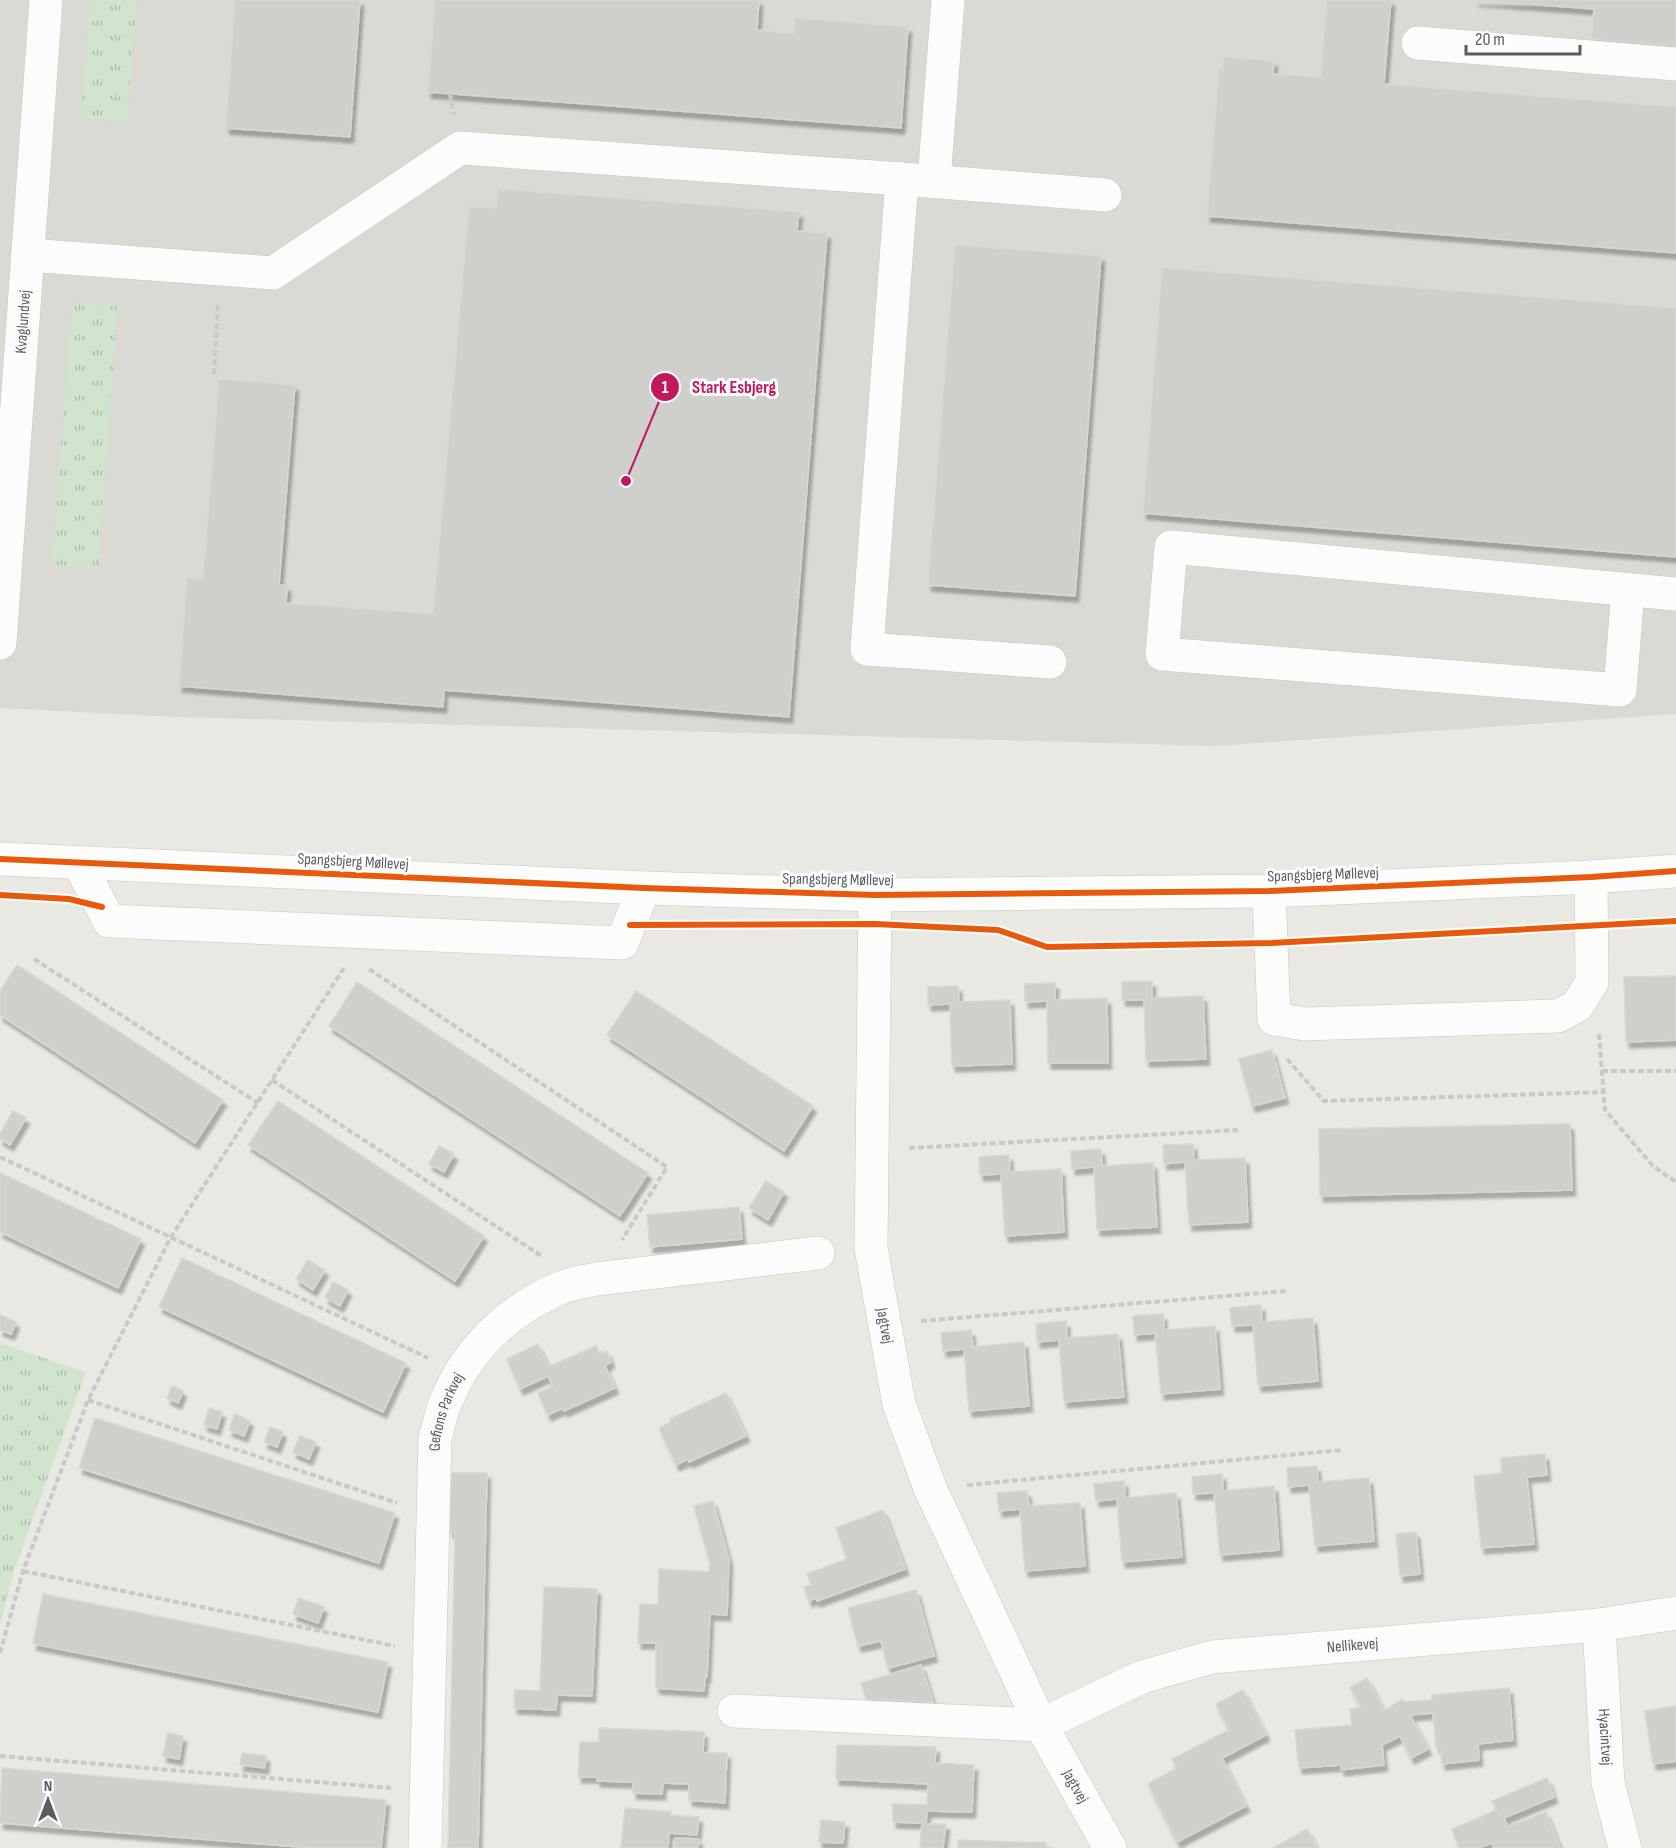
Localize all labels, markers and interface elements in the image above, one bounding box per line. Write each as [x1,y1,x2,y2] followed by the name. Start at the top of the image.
[1466,18,1580,56] scale bar
[1475,29,1505,50] text: 20 m
[11,289,35,354] street label: Kvaglundvej
[650,369,788,405] callout: Stark Esbjerg
[661,377,669,398] text: 1
[692,377,776,398] text: Stark Esbjerg
[297,850,409,874] street label: Spangsbjerg Møllevej
[1267,864,1379,886] street label: Spangsbjerg Møllevej
[782,870,894,890] street label: Spangsbjerg Møllevej
[872,1305,898,1345] street label: Jagtvej
[425,1369,468,1451] street label: Gefions Parkvej
[1326,1634,1379,1657] street label: Nellikevej
[1594,1708,1616,1766] street label: Hyacintvej
[1058,1765,1093,1807] street label: Jagtvej
[18,1770,78,1830] north arrow
[44,1777,52,1796] text: N

